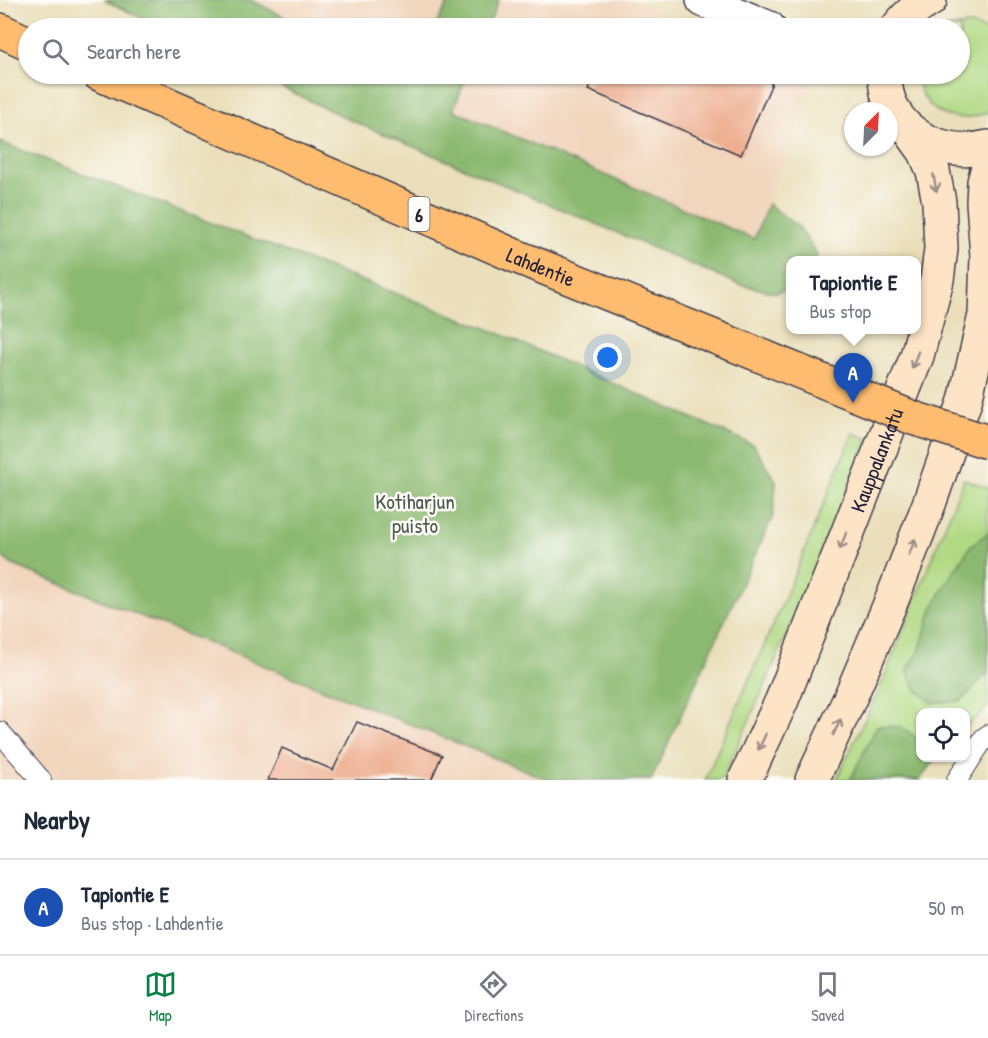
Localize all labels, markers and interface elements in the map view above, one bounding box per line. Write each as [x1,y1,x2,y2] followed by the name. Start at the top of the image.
[18,18,970,84] search box
[39,35,72,68] icon: search
[87,36,181,66] text: Search here
[844,102,898,156] north arrow
[930,173,941,192] one-way arrow
[408,197,430,231] road number: 6
[502,240,579,293] street label: Lahdentie
[786,256,921,334] popup
[809,267,898,297] text: Tapiontie E
[809,297,871,324] text: Bus stop
[593,343,622,372] your location
[909,350,920,369] one-way arrow
[834,354,872,403] pin: A
[843,403,910,516] street label: Kauppalankatu
[375,487,455,540] park label: Kotiharjun puisto
[837,532,848,550] one-way arrow
[908,538,919,557] one-way arrow
[916,708,970,762] map controls
[916,708,970,762] button: locate
[831,718,843,736] one-way arrow
[756,732,768,750] one-way arrow
[24,802,90,837] text: Nearby
[81,879,169,909] text: Tapiontie E
[39,894,48,921] text: A
[928,894,964,921] text: 50 m
[81,909,224,936] text: Bus stop · Lahdentie
[144,968,177,1026] tab: Map
[465,968,523,1026] tab: Directions
[811,968,844,1026] tab: Saved

